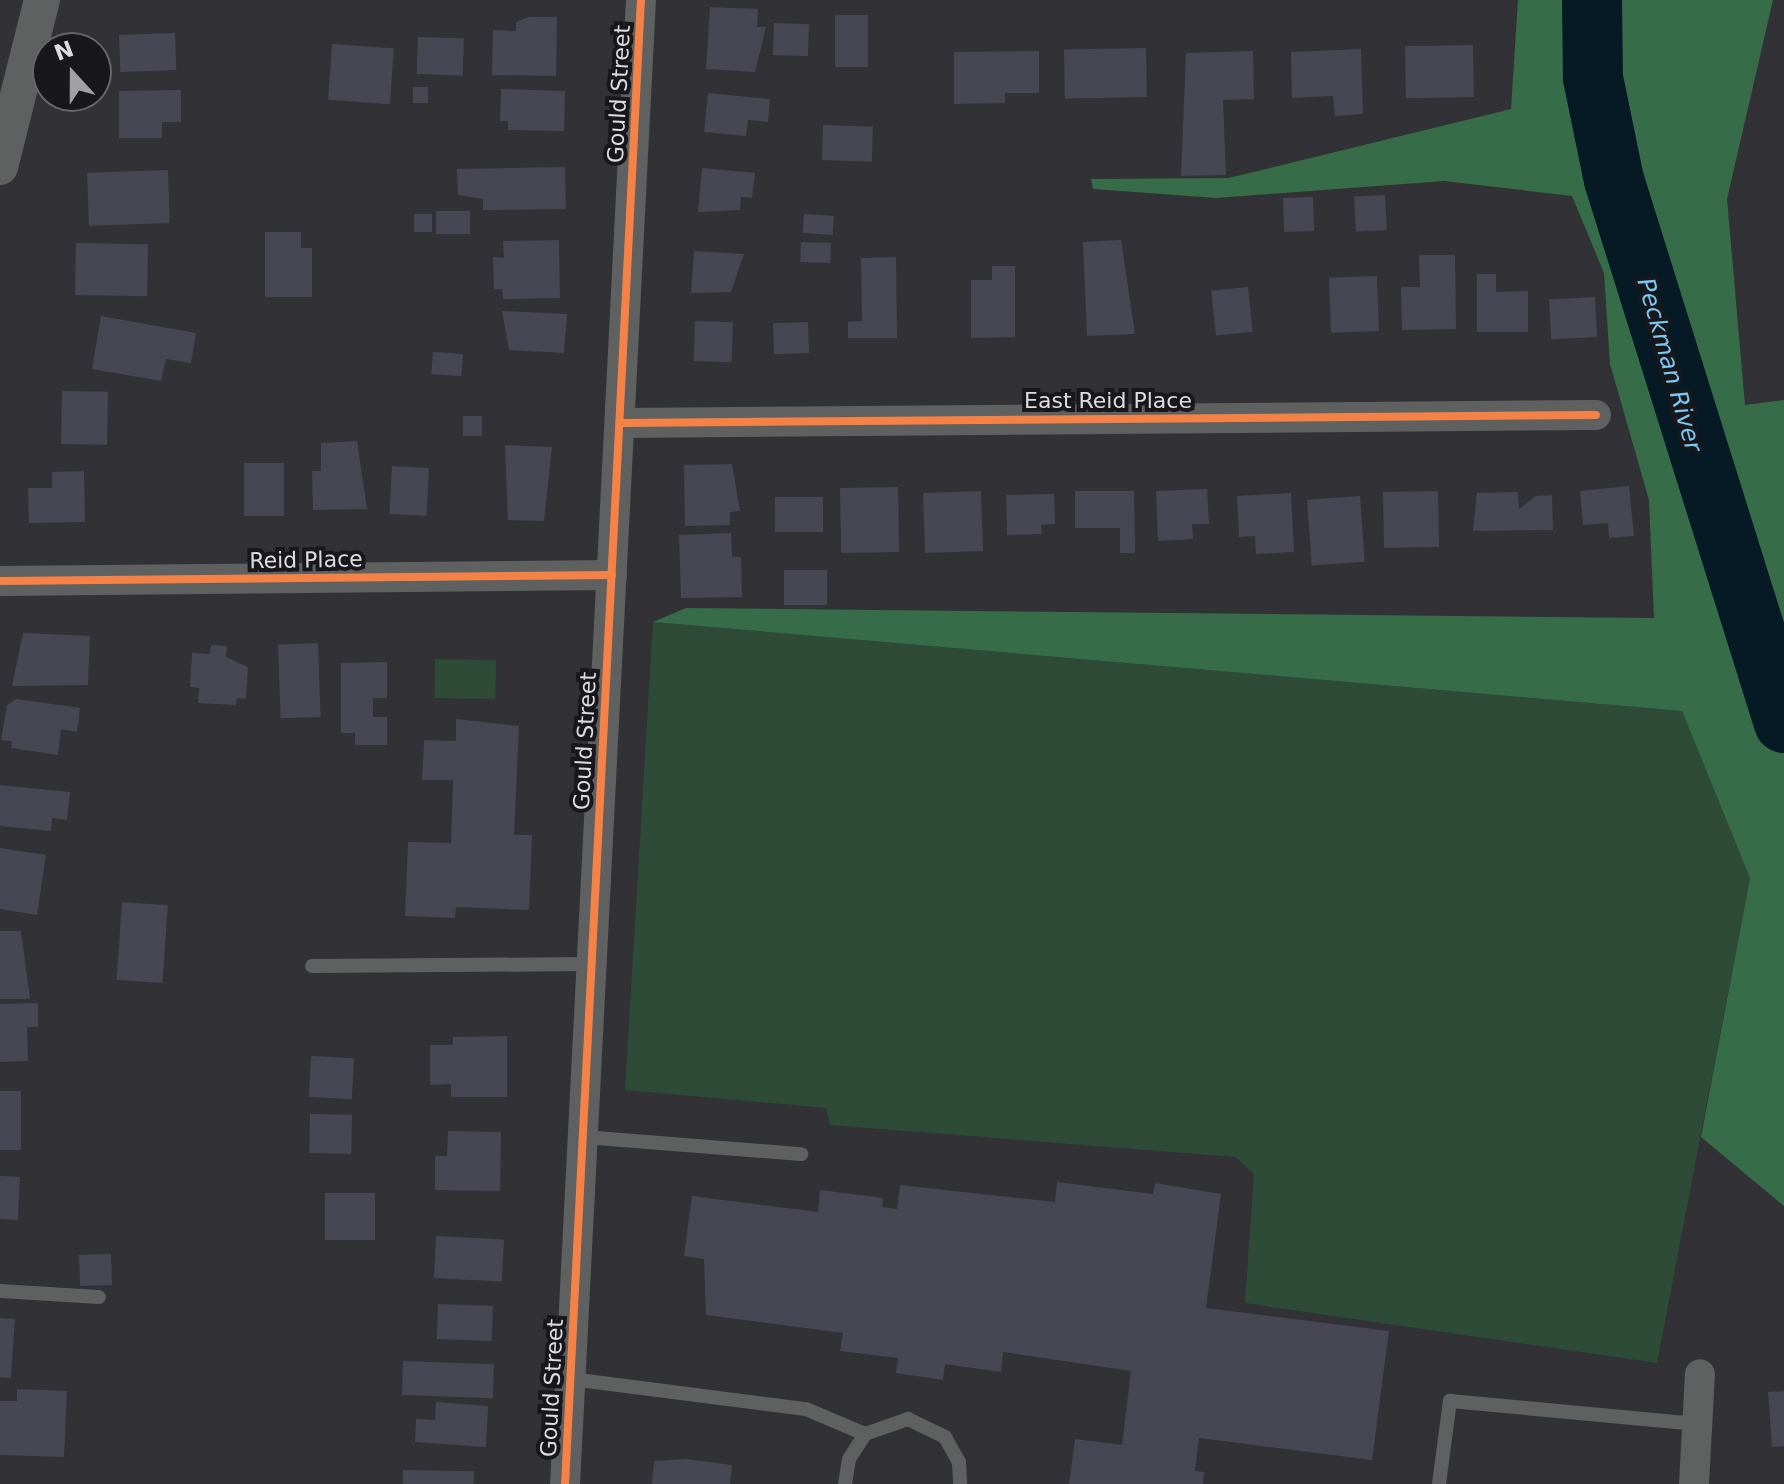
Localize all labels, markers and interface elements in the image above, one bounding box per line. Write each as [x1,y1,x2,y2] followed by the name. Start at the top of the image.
[602,24,636,164] street label: Gould Street
[32,32,112,112] north arrow
[51,36,77,66] text: N
[1630,275,1708,455] water label: Peckman River
[1024,388,1192,414] street label: East Reid Place
[249,546,363,574] street label: Reid Place
[568,671,602,811] street label: Gould Street
[535,1318,569,1458] street label: Gould Street

